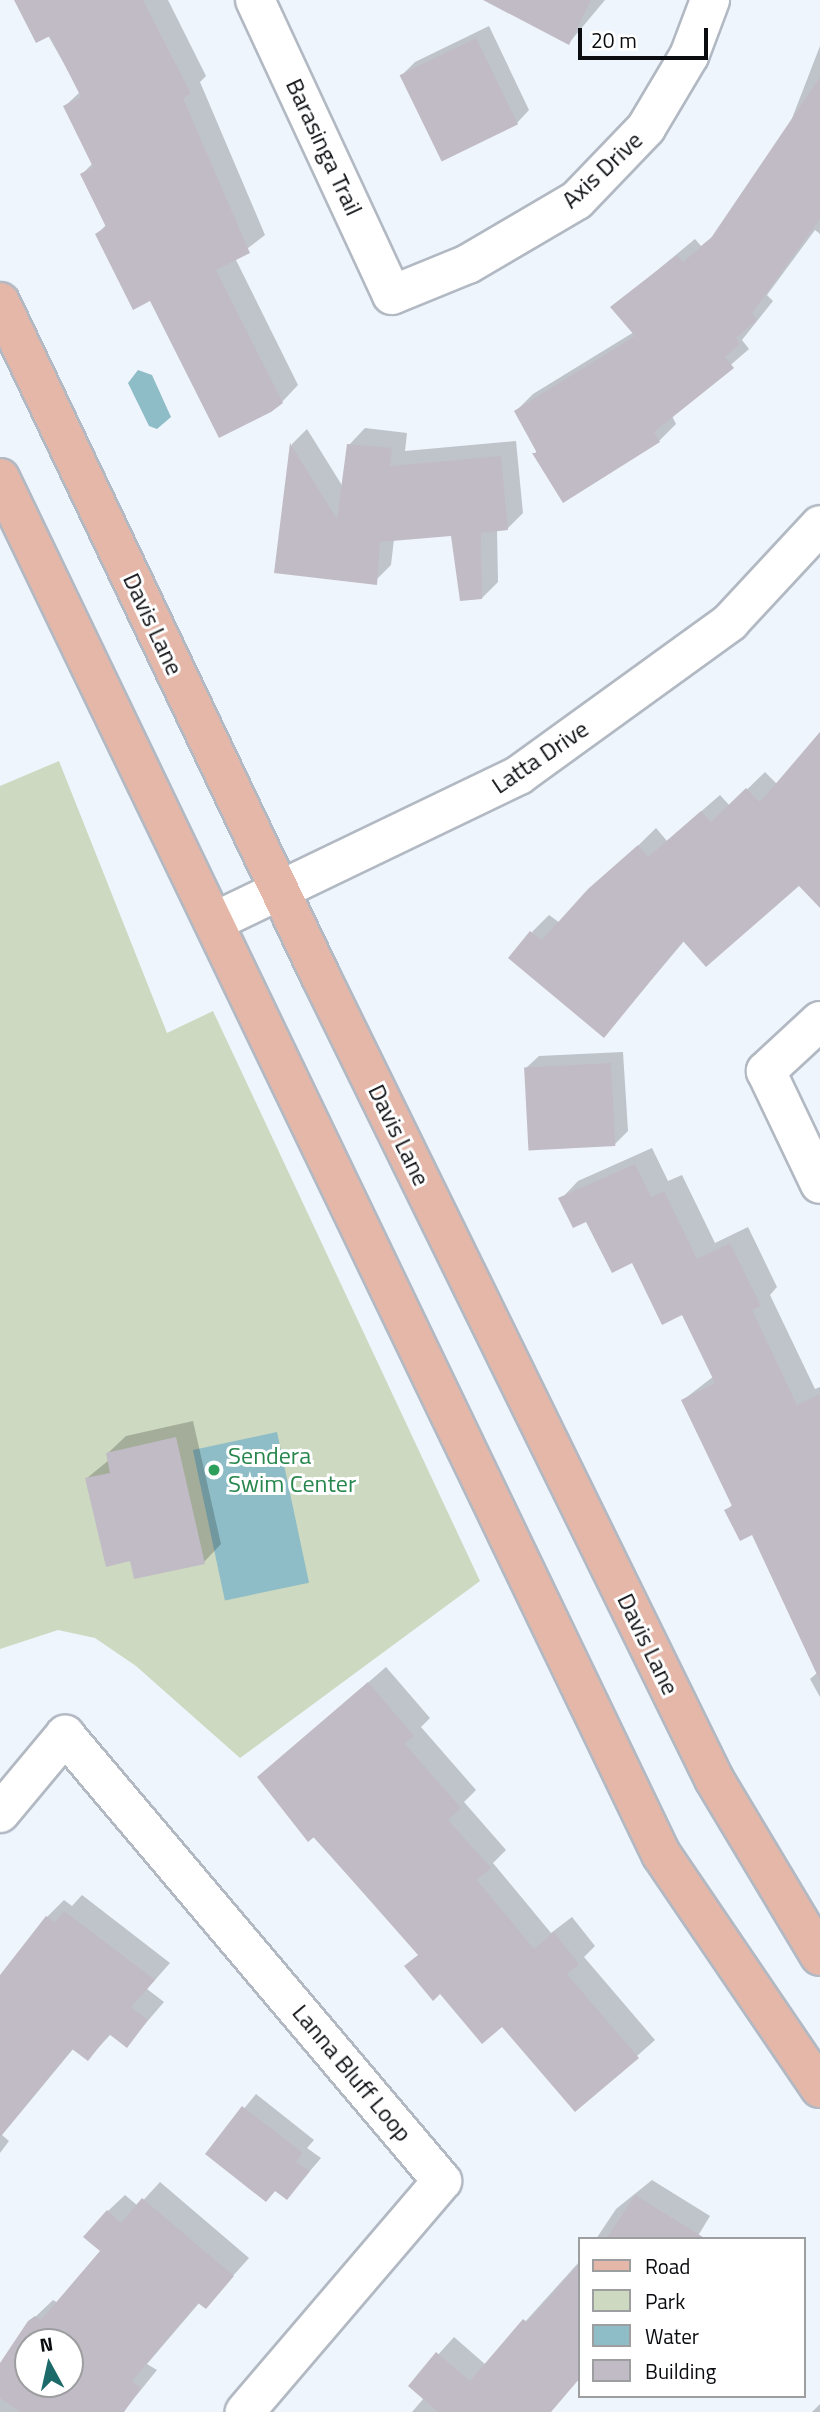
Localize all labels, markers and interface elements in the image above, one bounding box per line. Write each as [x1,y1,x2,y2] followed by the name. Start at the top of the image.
[582,14,712,58] scale bar
[591,24,637,56] text: 20 m
[280,74,368,220] street label: Barasinga Trail
[556,126,648,214] street label: Axis Drive
[117,568,189,680] street label: Davis Lane
[486,714,594,800] street label: Latta Drive
[362,1080,436,1190] street label: Davis Lane
[228,1442,356,1498] place label: Sendera Swim Center
[206,1462,222,1478] marker: Sendera Swim Center
[611,1589,685,1699] street label: Davis Lane
[286,1999,418,2147] street label: Lanna Bluff Loop
[578,2237,806,2398] legend
[645,2250,690,2282] text: Road
[645,2285,685,2317] text: Park
[645,2320,699,2352] text: Water
[14,2328,84,2398] north arrow
[38,2328,55,2359] text: N
[645,2355,716,2387] text: Building

